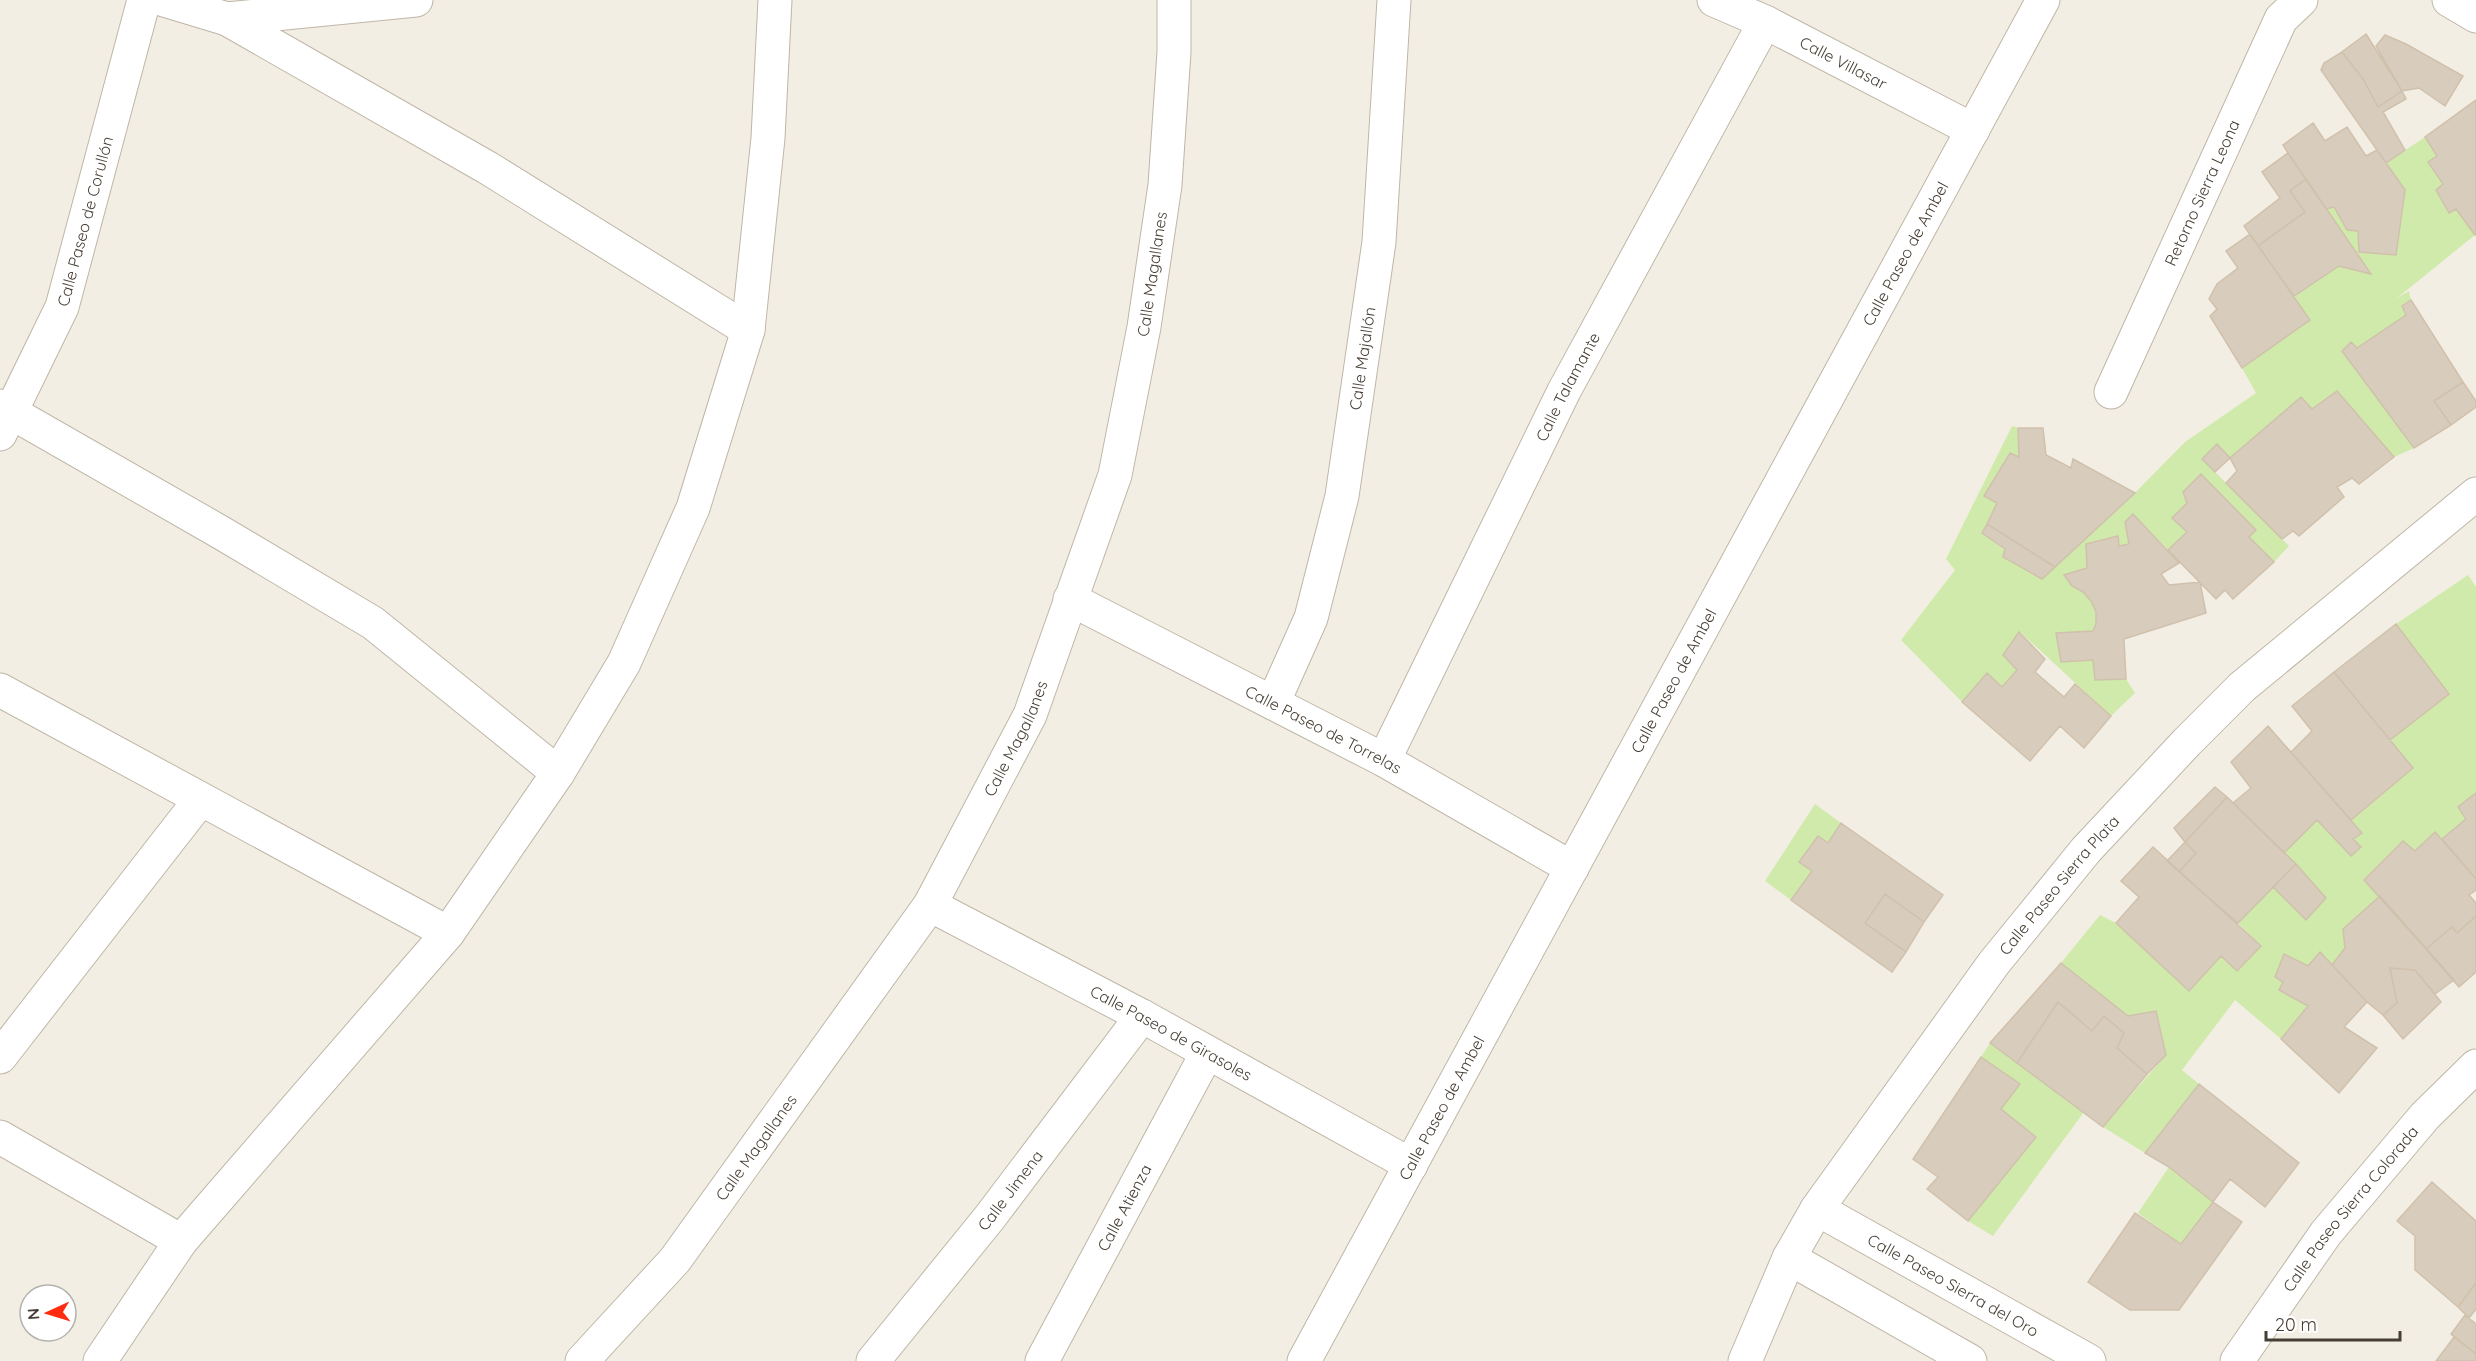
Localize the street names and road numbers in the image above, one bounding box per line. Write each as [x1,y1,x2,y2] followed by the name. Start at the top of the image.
[1797,32,1890,94] street label: Calle Villasar
[2160,117,2244,269] street label: Retorno Sierra Leona
[53,134,117,309] street label: Calle Paseo de Corullón
[1858,178,1952,329] street label: Calle Paseo de Ambel
[1132,210,1171,338] street label: Calle Magallanes
[1345,306,1379,411] street label: Calle Majallón
[1531,329,1604,444] street label: Calle Talamante
[1626,605,1721,756] street label: Calle Paseo de Ambel
[979,678,1051,799] street label: Calle Magallanes
[1242,681,1405,778] street label: Calle Paseo de Torrelas
[1995,811,2123,959] street label: Calle Paseo Sierra Plata
[1087,981,1256,1085] street label: Calle Paseo de Girasoles
[1394,1032,1489,1183] street label: Calle Paseo de Ambel
[711,1090,801,1204] street label: Calle Magallanes
[2278,1122,2422,1296] street label: Calle Paseo Sierra Colorada
[973,1146,1047,1235] street label: Calle Jimena
[1093,1161,1156,1254] street label: Calle Atienza
[1864,1229,2042,1341] street label: Calle Paseo Sierra del Oro

